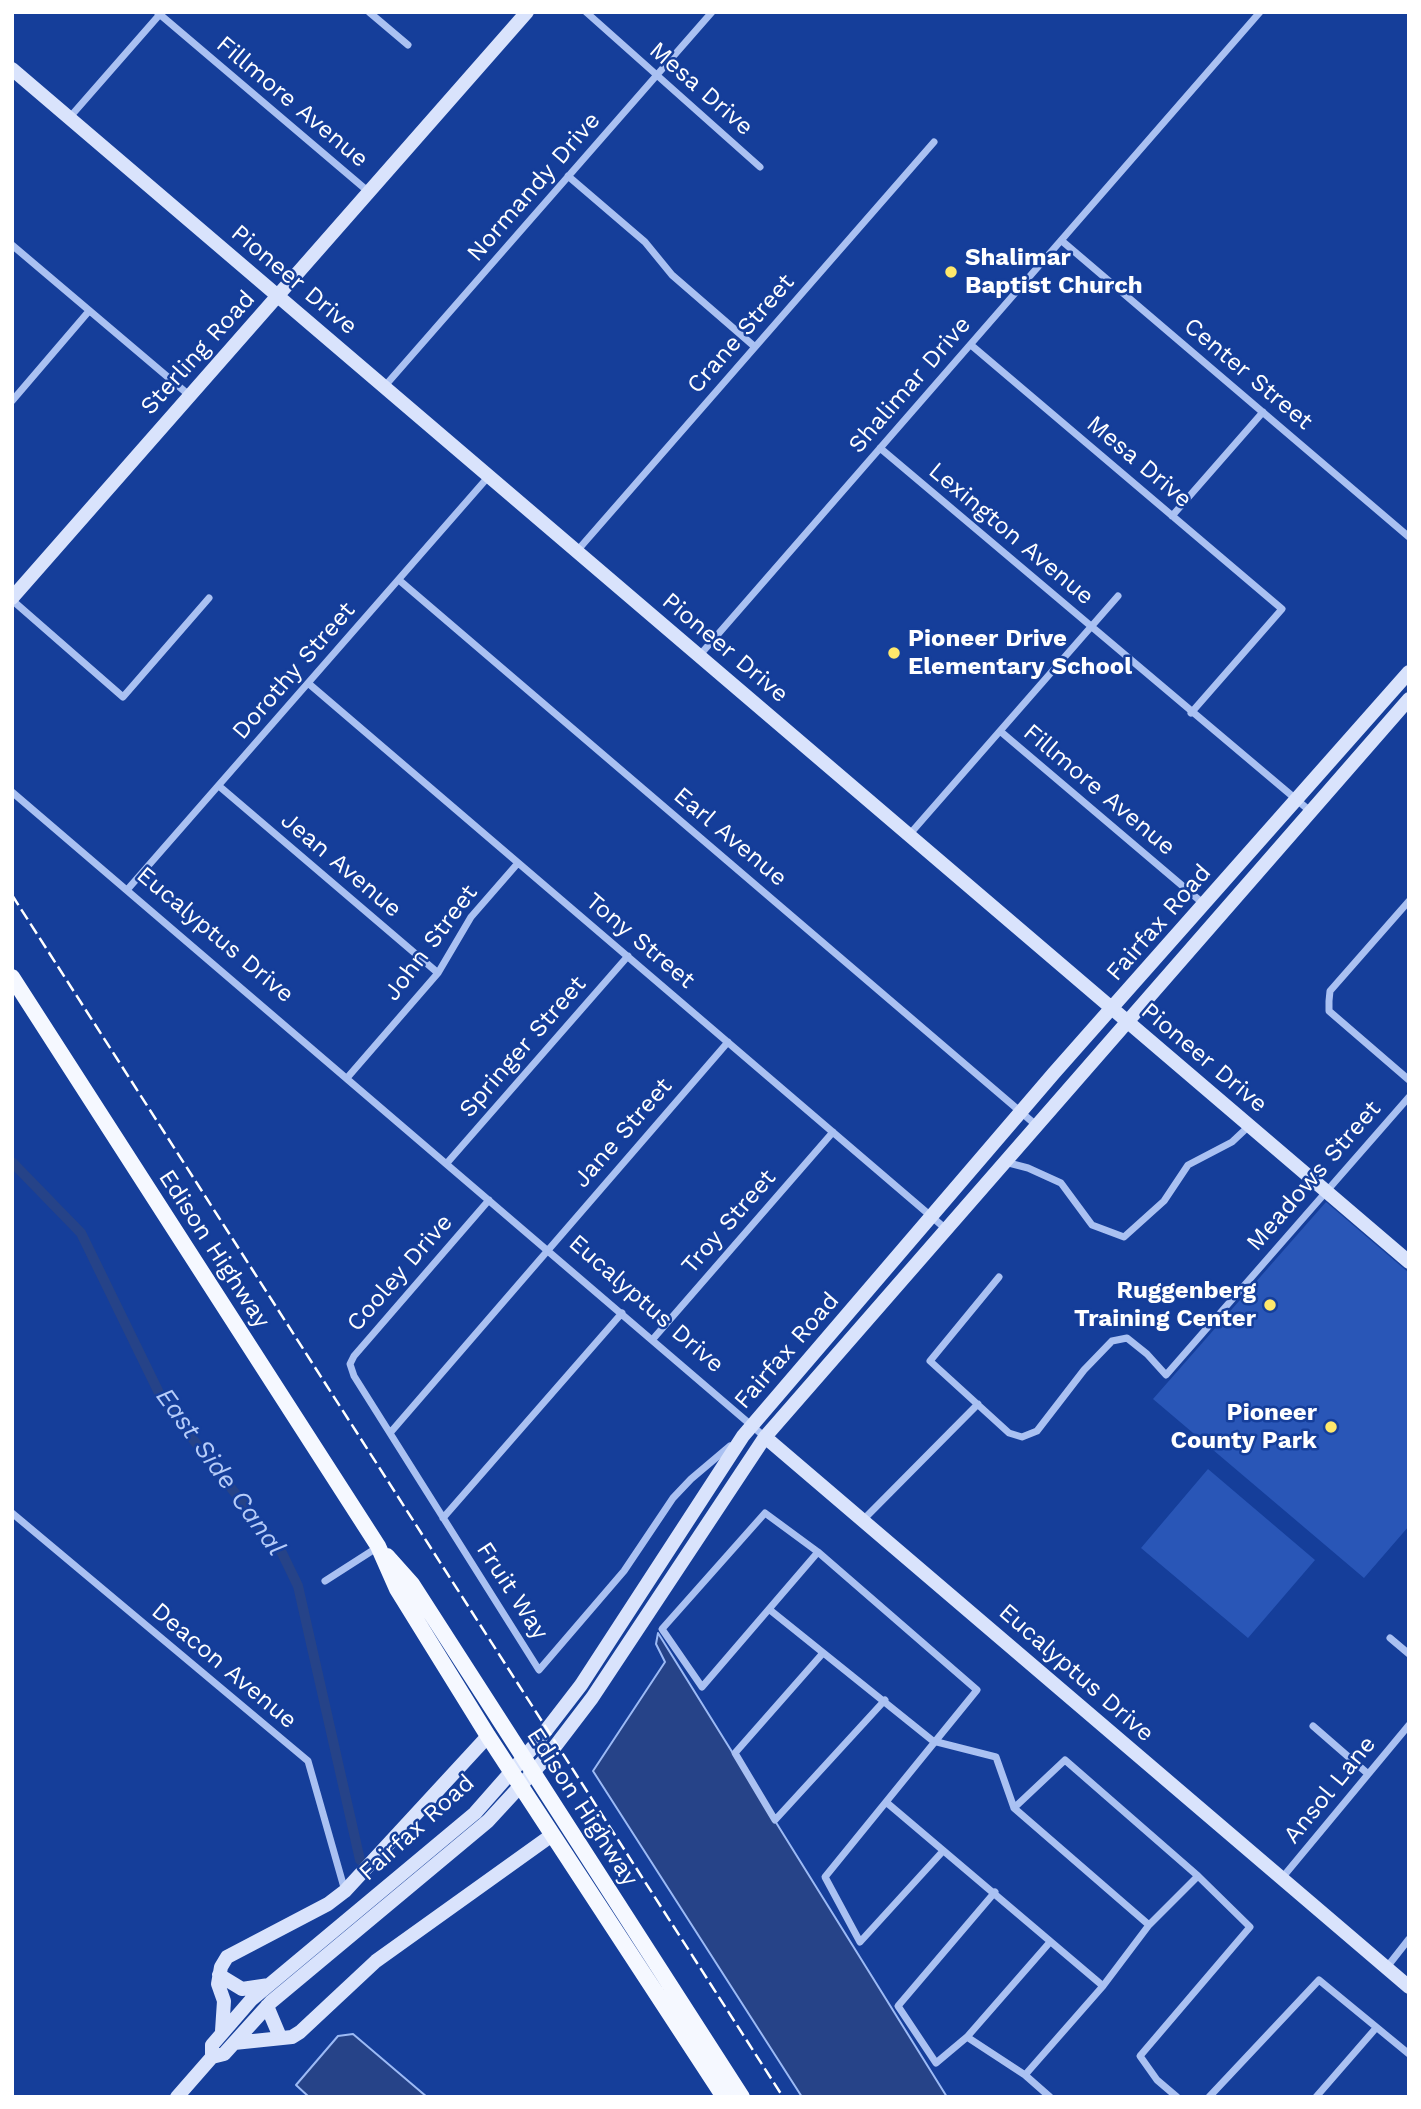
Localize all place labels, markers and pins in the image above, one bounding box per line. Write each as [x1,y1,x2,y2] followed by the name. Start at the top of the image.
[965,244,1143,300] place label: Shalimar Baptist Church
[943,264,959,280] marker: Shalimar Baptist Church
[908,625,1132,681] place label: Pioneer Drive Elementary School
[886,645,902,661] marker: Pioneer Drive Elementary School
[1074,1277,1256,1333] place label: Ruggenberg Training Center
[1262,1297,1278,1313] marker: Ruggenberg Training Center
[1171,1399,1317,1455] place label: Pioneer County Park
[1323,1419,1339,1435] marker: Pioneer County Park

